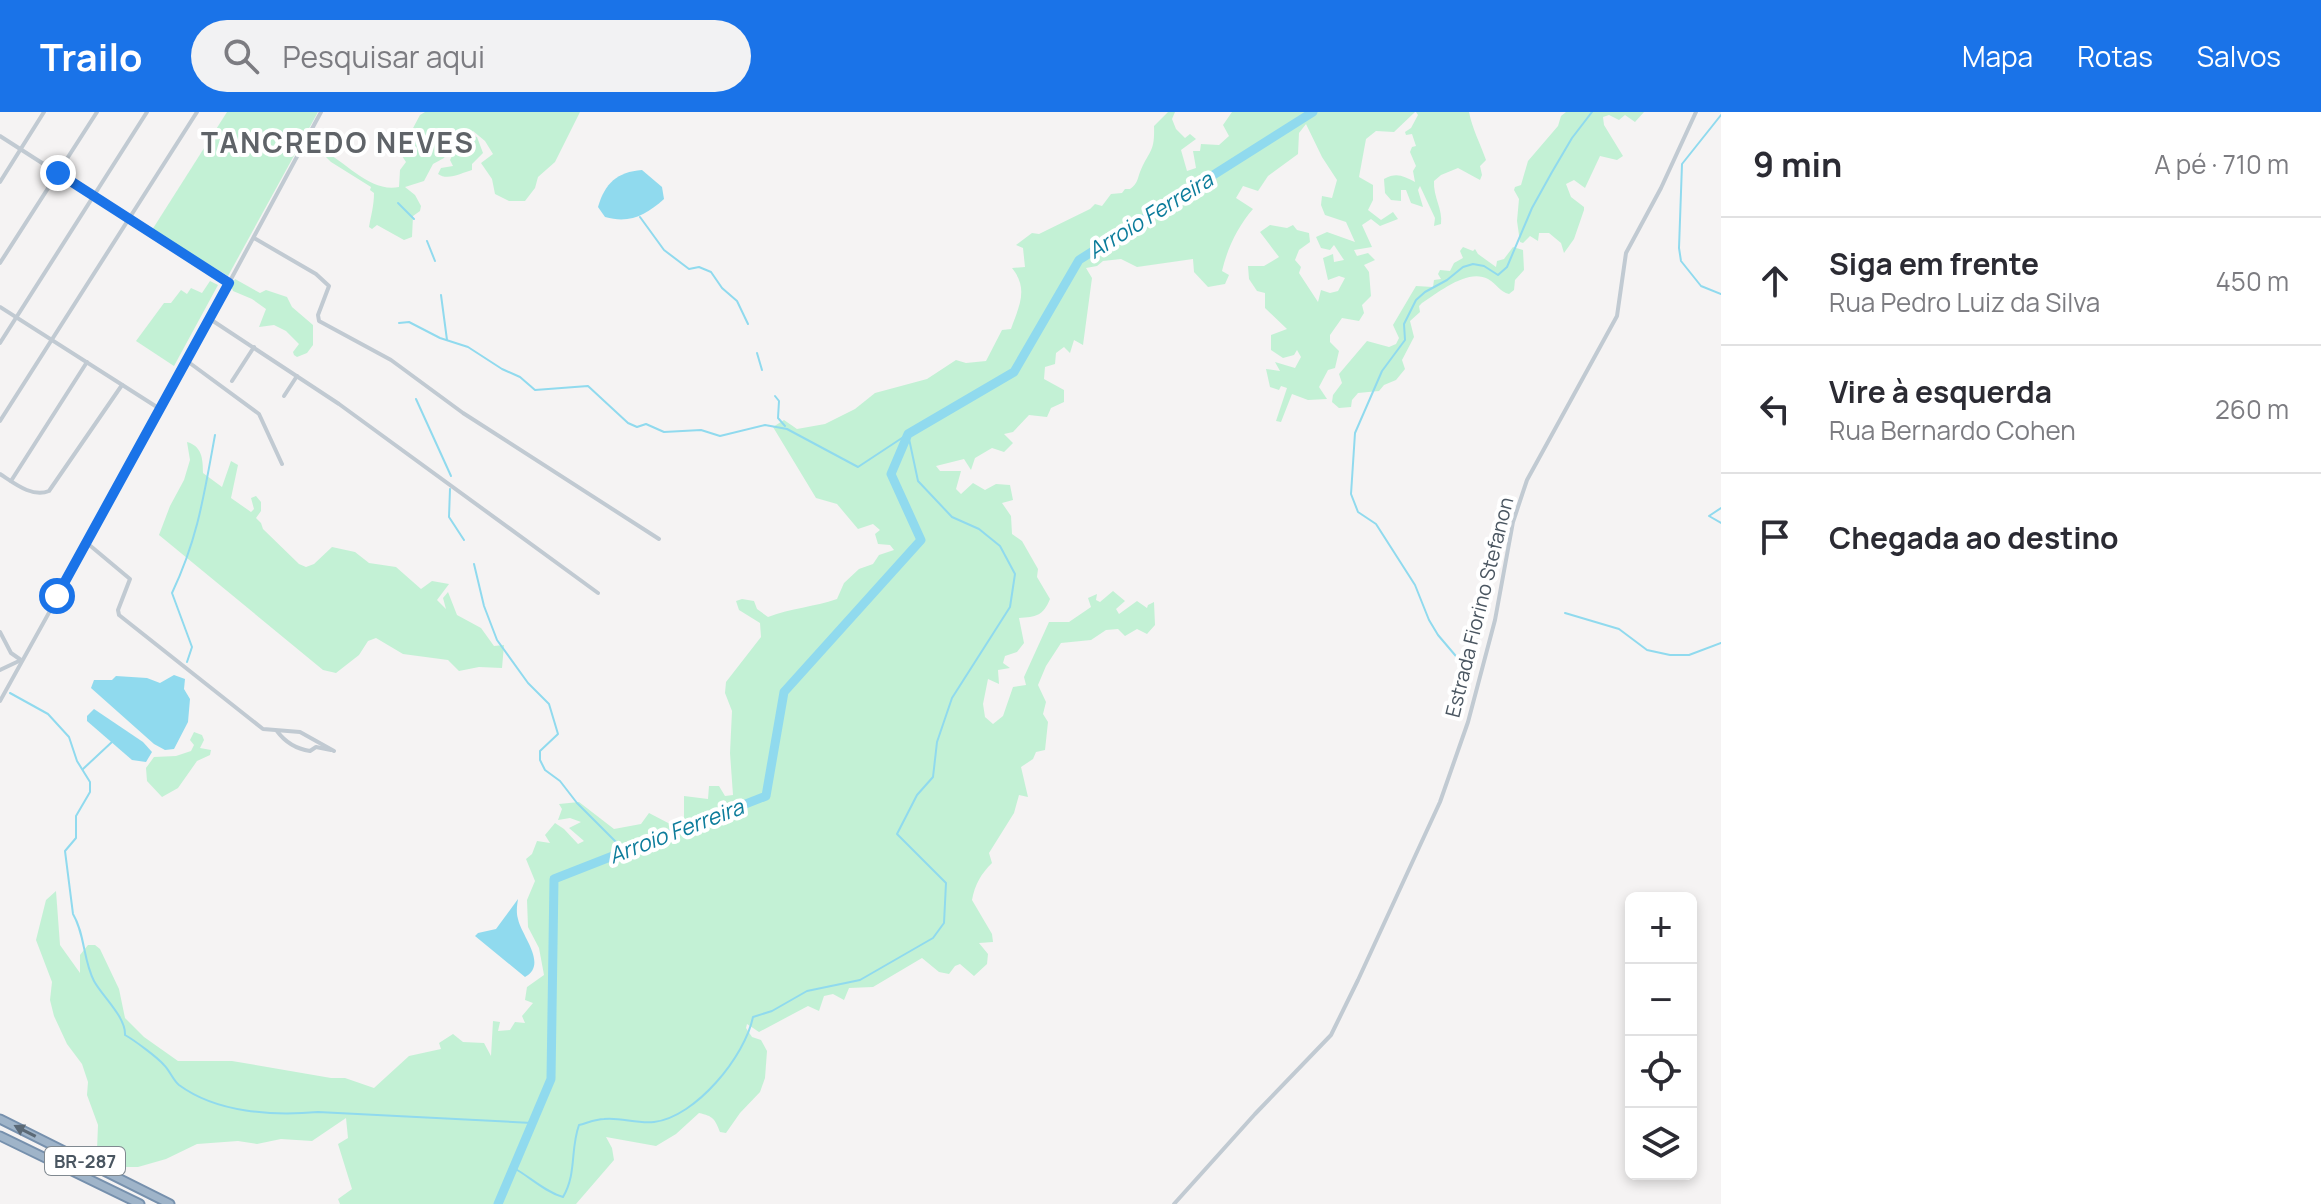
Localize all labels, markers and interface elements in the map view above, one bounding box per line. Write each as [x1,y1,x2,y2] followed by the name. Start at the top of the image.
[191,20,751,92] search box
[40,30,143,82] text: Trailo
[219,34,263,78] icon: search
[283,36,485,77] text: Pesquisar aqui
[1962,37,2033,75] text: Mapa
[2077,37,2153,75] text: Rotas
[2197,37,2281,75] text: Salvos
[201,123,475,161] district label: TANCREDO NEVES
[1753,141,1842,187] text: 9 min
[2154,146,2289,182] text: A pé · 710 m
[40,155,76,191] route end
[1082,164,1220,265] water label: Arroio Ferreira
[1829,243,2039,284] text: Siga em frente
[1753,259,1797,303] icon: ahead
[2216,263,2289,299] text: 450 m
[1829,284,2100,320] text: Rua Pedro Luiz da Silva
[1829,371,2052,412] text: Vire à esquerda
[1753,387,1797,431] icon: left
[2215,391,2289,427] text: 260 m
[1829,412,2076,448] text: Rua Bernardo Cohen
[1439,494,1519,720] street label: Estrada Fiorino Stefanon
[1753,515,1797,559] icon: arrive
[1829,517,2119,558] text: Chegada ao destino
[39,578,75,614] route start
[604,791,749,870] water label: Arroio Ferreira
[1625,892,1697,1180] map controls
[1625,892,1697,964] button: +
[1625,964,1697,1036] button: −
[1625,1036,1697,1108] button: locate
[1625,1108,1697,1180] button: layers
[13,1125,36,1138] one-way arrow
[45,1147,125,1175] road number: BR-287

